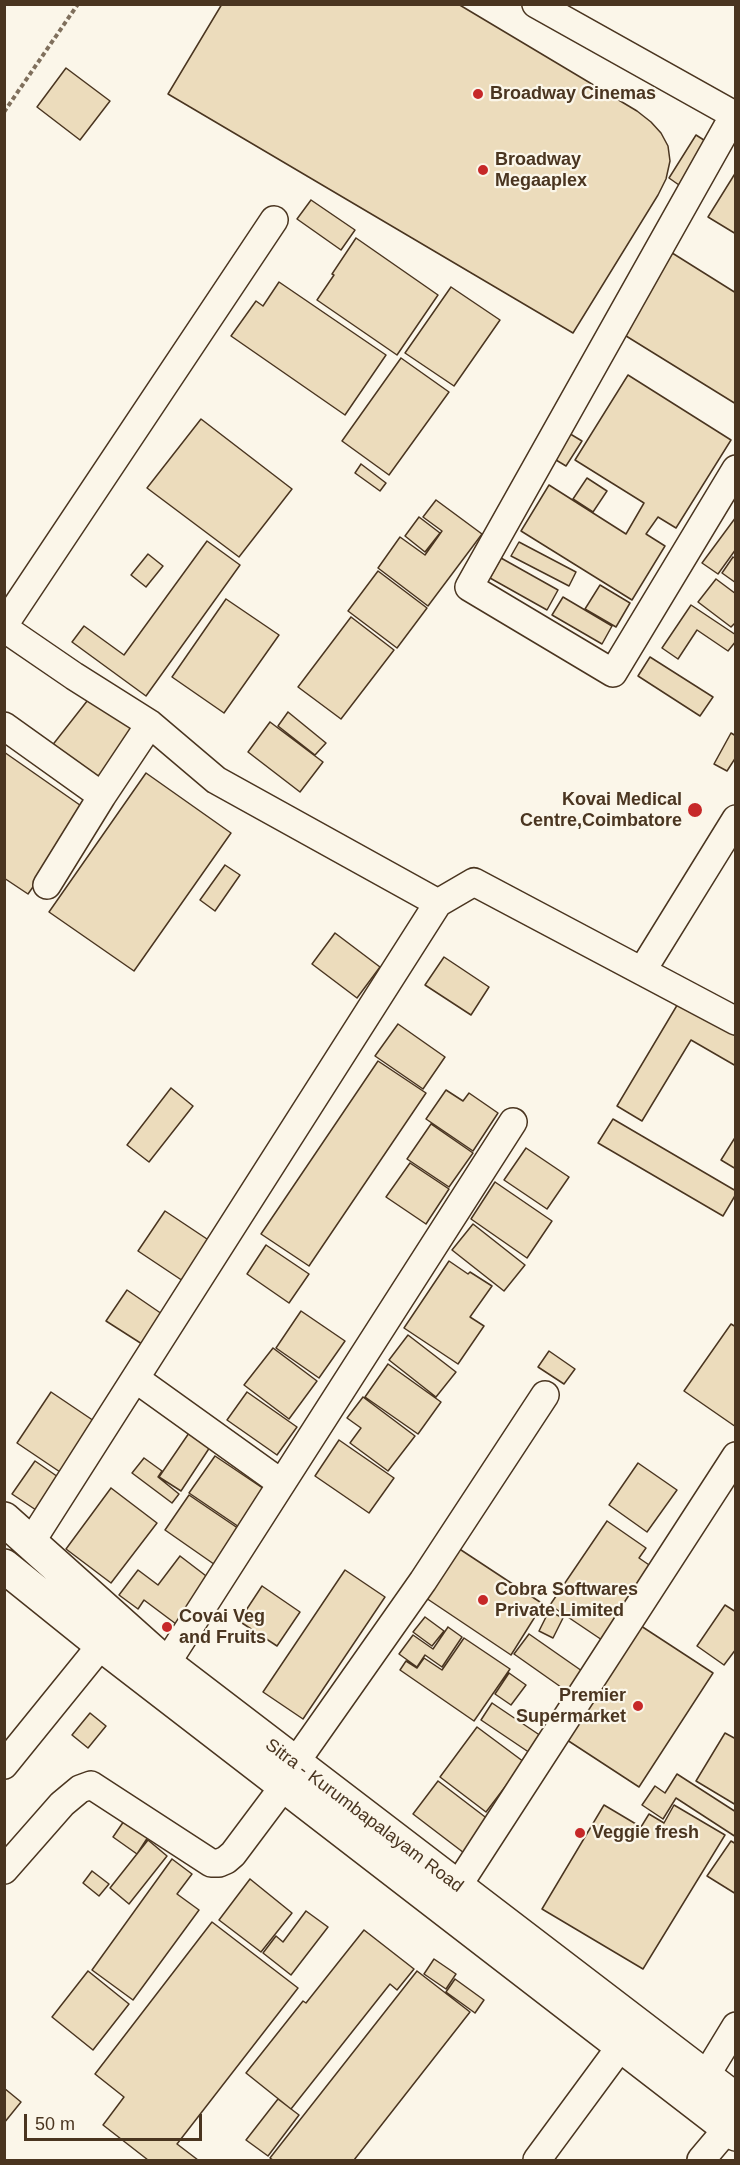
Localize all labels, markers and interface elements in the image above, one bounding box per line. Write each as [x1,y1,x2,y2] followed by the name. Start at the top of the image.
[490,83,656,105] place label: Broadway Cinemas
[471,87,485,101] marker: Broadway Cinemas
[495,149,587,192] place label: Broadway Megaaplex
[476,163,490,177] marker: Broadway Megaaplex
[520,789,682,832] place label: Kovai Medical Centre,Coimbatore
[686,801,704,819] marker: Kovai Medical Centre,Coimbatore
[495,1579,638,1622] place label: Cobra Softwares Private Limited
[476,1593,490,1607] marker: Cobra Softwares Private Limited
[179,1606,266,1648] place label: Covai Veg and Fruits
[160,1620,174,1634] marker: Covai Veg and Fruits
[516,1685,626,1728] place label: Premier Supermarket
[631,1699,645,1713] marker: Premier Supermarket
[261,1735,467,1897] street label: Sitra - Kurumbapalayam Road
[592,1822,699,1844] place label: Veggie fresh
[573,1826,587,1840] marker: Veggie fresh
[27,2102,206,2140] scale bar
[35,2114,75,2134] text: 50 m

